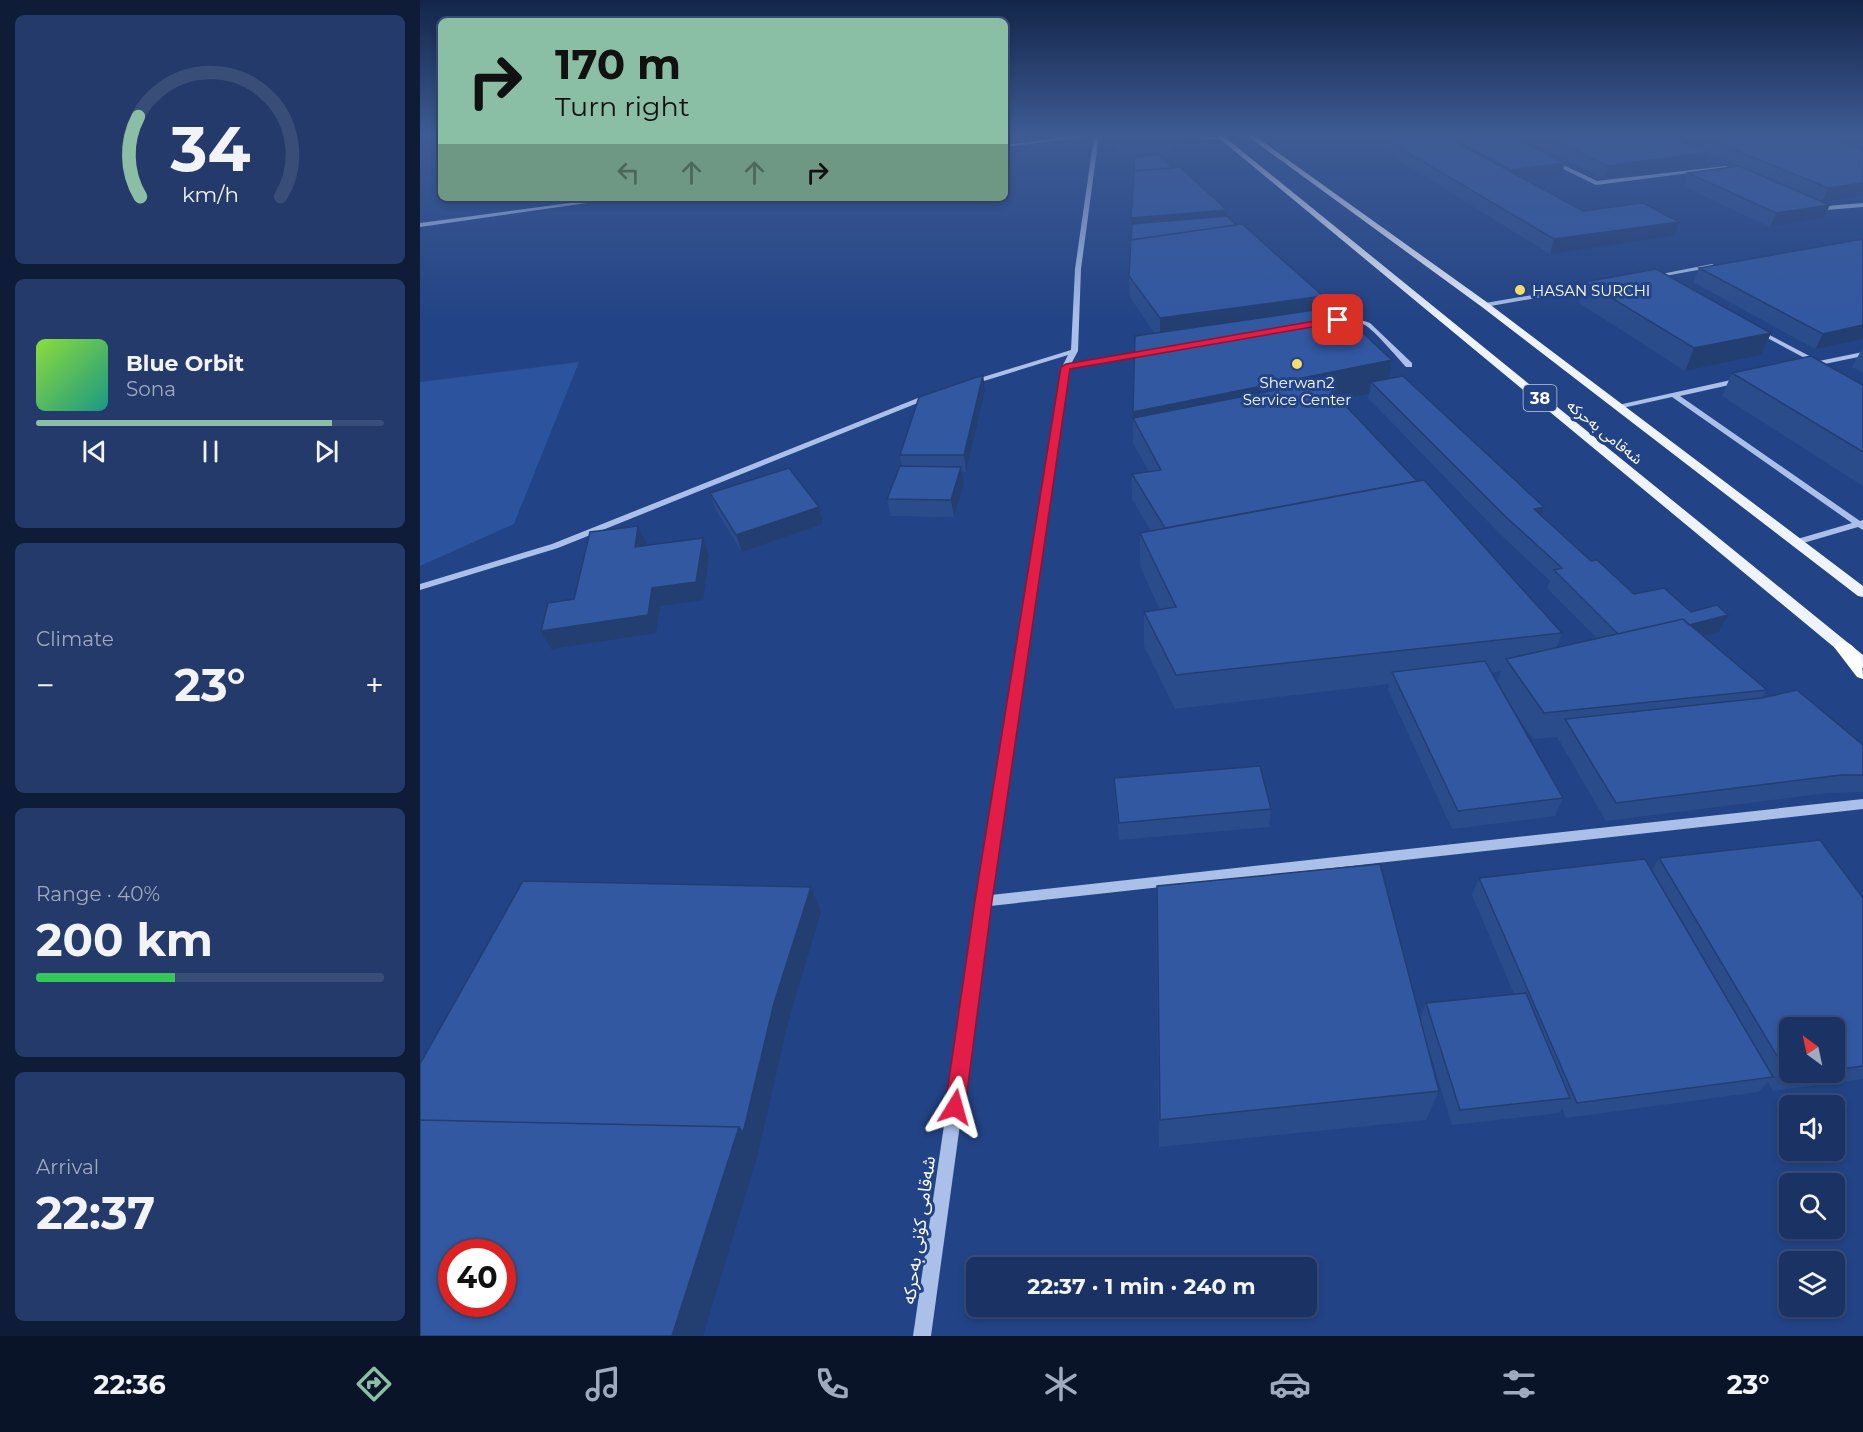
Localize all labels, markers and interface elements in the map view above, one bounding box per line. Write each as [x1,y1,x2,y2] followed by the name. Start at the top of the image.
[555,38,681,90] text: 170 m
[456,42,534,120] icon: right
[555,90,690,123] text: Turn right
[169,111,250,187] text: 34
[612,156,645,189] icon: left
[675,156,708,189] icon: ahead
[738,156,771,189] icon: ahead
[801,156,834,189] icon: right
[181,181,239,207] text: km/h
[1532,281,1650,300] place label: HASAN SURCHI
[1513,283,1527,297] marker: HASAN SURCHI
[1312,294,1363,345] pin
[1321,303,1354,336] icon: arrive
[126,350,244,377] text: Blue Orbit
[1290,357,1304,371] marker: Sherwan2 Service Center
[1243,373,1351,409] place label: Sherwan2 Service Center
[126,377,176,401] text: Sona
[1524,385,1556,411] road number: 38
[1563,396,1647,468] street label: شەقامی بەحرکە
[78,435,111,468] icon: previous
[194,435,227,468] icon: pause
[310,435,343,468] icon: next
[36,627,114,651] text: Climate
[174,657,246,712] text: 23°
[36,665,55,705] text: −
[365,665,384,705] text: +
[36,882,160,906] text: Range · 40%
[36,912,213,967] text: 200 km
[1779,1017,1845,1083] north arrow
[1779,1017,1845,1317] map controls
[923,1075,987,1139] position arrow
[1779,1095,1845,1161] button: sound
[36,1155,99,1179] text: Arrival
[898,1155,940,1305] street label: شەقامی کۆنی بەحرکە
[1779,1173,1845,1239] button: search
[36,1185,155,1240] text: 22:37
[438,1239,516,1317] speed limit sign: 40
[1779,1251,1845,1317] button: layers
[1027,1273,1256,1300] text: 22:37 · 1 min · 240 m
[353,1363,395,1405] icon: directions
[582,1363,624,1405] icon: music
[811,1363,853,1405] icon: phone
[1040,1363,1082,1405] icon: climate
[1269,1363,1311,1405] icon: car
[1498,1363,1540,1405] icon: filters
[94,1368,166,1401] text: 22:36
[1727,1368,1769,1401] text: 23°

